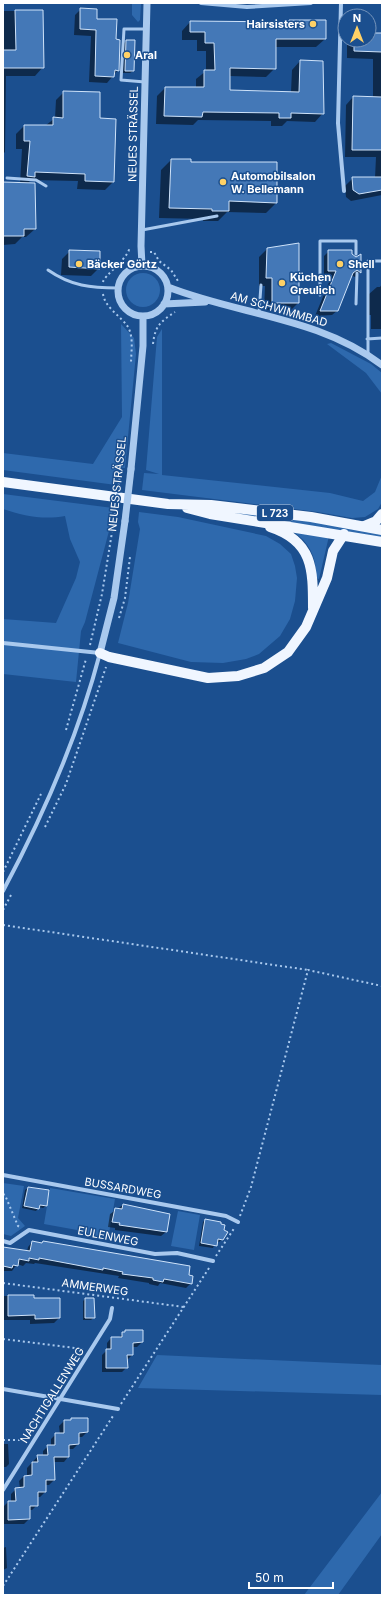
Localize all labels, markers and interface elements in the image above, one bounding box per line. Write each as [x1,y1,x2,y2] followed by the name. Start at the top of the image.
[337,8,377,48] north arrow
[353,11,361,25] text: N
[247,17,305,31] place label: Hairsisters
[308,19,318,29] marker: Hairsisters
[135,48,157,62] place label: Aral
[122,50,132,60] marker: Aral
[125,86,141,182] street label: NEUES STRÄSSEL
[231,169,316,196] place label: Automobilsalon W. Bellemann
[218,177,228,187] marker: Automobilsalon W. Bellemann
[87,257,157,271] place label: Bäcker Görtz
[348,257,375,271] place label: Shell
[74,259,84,269] marker: Bäcker Görtz
[335,259,345,269] marker: Shell
[290,270,335,297] place label: Küchen Greulich
[277,278,287,288] marker: Küchen Greulich
[229,288,329,330] street label: AM SCHWIMMBAD
[105,436,129,532] street label: NEUES STRÄSSEL
[257,505,293,521] road number: L 723
[83,1174,163,1202] street label: BUSSARDWEG
[76,1223,140,1249] street label: EULENWEG
[61,1275,129,1299] street label: AMMERWEG
[17,1345,87,1445] street label: NACHTIGALLENWEG
[249,1564,333,1590] scale bar
[255,1570,284,1585] text: 50 m

